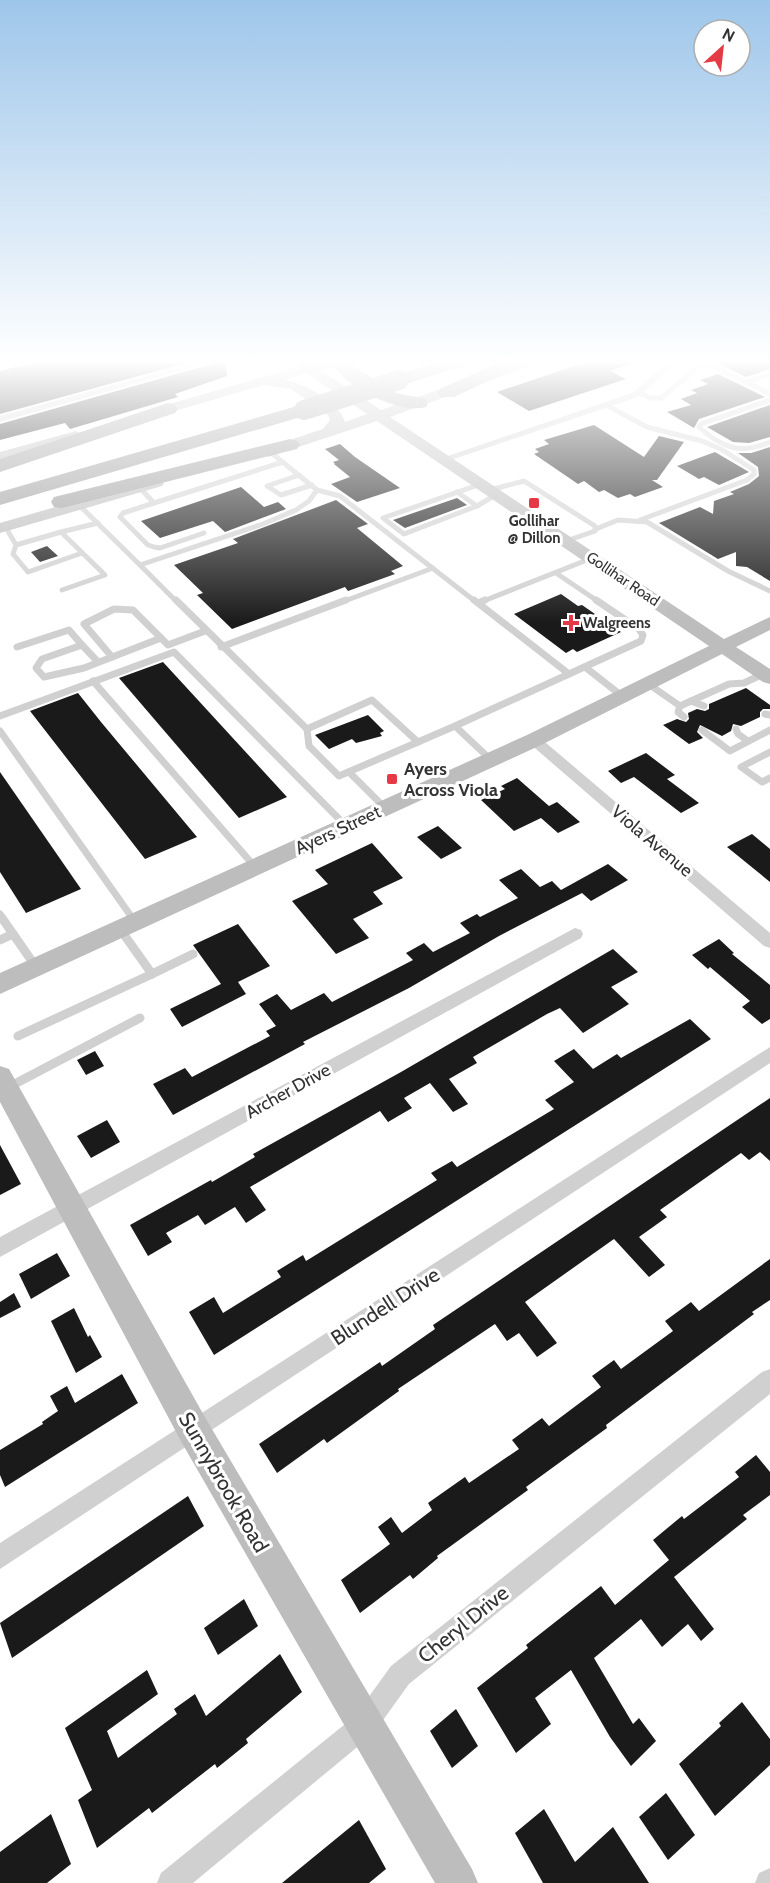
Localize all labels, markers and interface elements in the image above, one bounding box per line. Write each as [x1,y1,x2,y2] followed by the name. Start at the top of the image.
[692,18,752,78] north arrow
[719,24,738,46] text: N
[527,496,541,510] marker: Gollihar @ Dillon
[507,512,561,547] place label: Gollihar @ Dillon
[583,548,663,610] street label: Gollihar Road
[583,614,651,632] place label: Walgreens
[564,616,578,630] marker: Walgreens
[404,758,498,801] place label: Ayers Across Viola
[385,772,399,786] marker: Ayers Across Viola
[292,801,384,859] street label: Ayers Street
[607,801,697,881] street label: Viola Avenue
[242,1059,334,1123] street label: Archer Drive
[326,1262,444,1350] street label: Blundell Drive
[174,1407,274,1557] street label: Sunnybrook Road
[413,1580,513,1668] street label: Cheryl Drive

